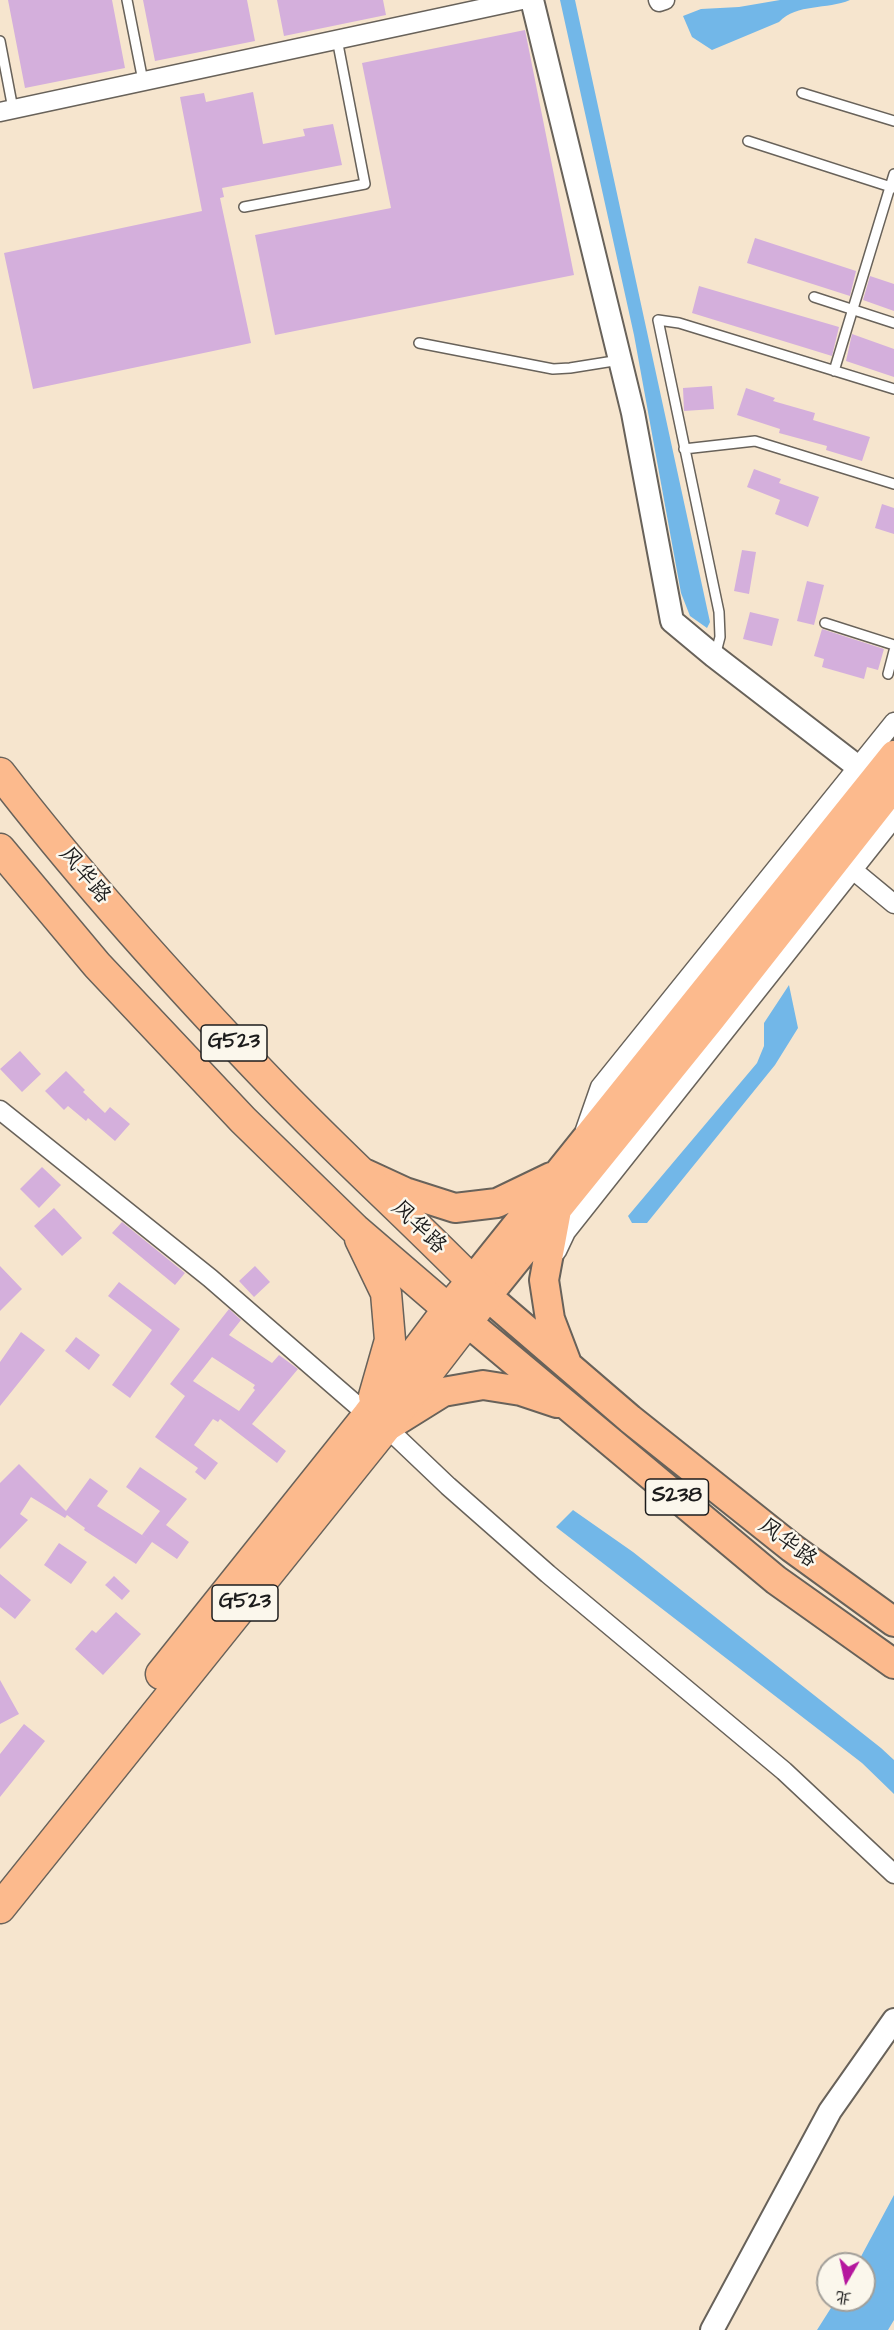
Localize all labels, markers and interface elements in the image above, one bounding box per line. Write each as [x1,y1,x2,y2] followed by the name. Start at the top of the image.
[53,842,115,910] street label: 风华路
[201,1025,267,1061] road number: G523
[385,1196,451,1260] street label: 风华路
[646,1479,708,1515] road number: S238
[753,1514,821,1574] street label: 风华路
[212,1585,278,1621] road number: G523
[816,2252,876,2312] north arrow
[834,2286,853,2310] text: 北

